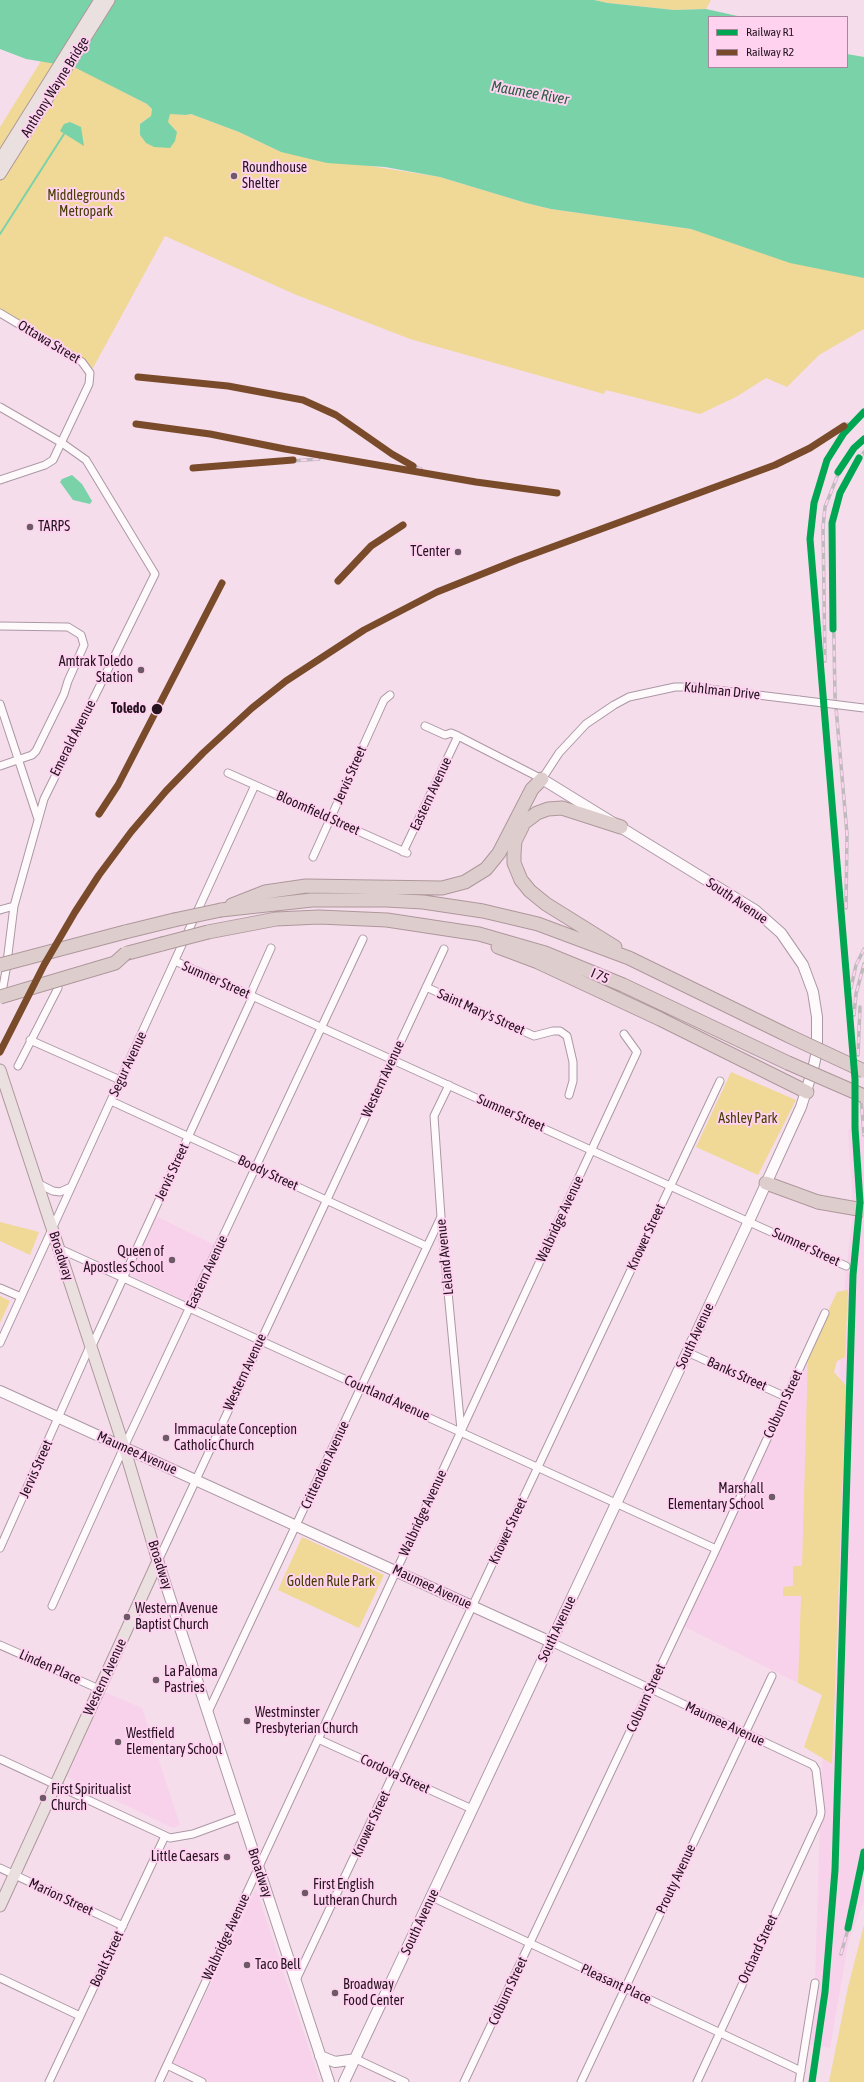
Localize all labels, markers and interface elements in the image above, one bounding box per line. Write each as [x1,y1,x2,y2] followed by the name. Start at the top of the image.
[708,16,848,68] legend
[746,25,794,39] text: Railway R1
[17,34,93,140] street label: Anthony Wayne Bridge
[746,45,794,59] text: Railway R2
[490,77,570,109] water label: Maumee River
[242,160,307,192] place label: Roundhouse Shelter
[229,171,239,181] marker: Roundhouse Shelter
[47,188,125,220] park label: Middlegrounds Metropark
[15,317,83,367] street label: Ottawa Street
[38,519,70,535] place label: TARPS
[25,522,35,532] marker: TARPS
[410,544,450,560] place label: TCenter
[453,547,463,557] marker: TCenter
[59,654,133,686] place label: Amtrak Toledo Station
[136,665,146,675] marker: Amtrak Toledo Station
[683,679,761,703] street label: Kuhlman Drive
[47,697,99,779] street label: Emerald Avenue
[111,701,146,717] place label: Toledo
[150,702,164,716] marker: Toledo
[330,743,370,807] street label: Jervis Street
[407,755,455,833] street label: Eastern Avenue
[274,787,362,839] street label: Bloomfield Street
[703,874,771,928] street label: South Avenue
[179,958,253,1002] street label: Sumner Street
[588,965,612,987] street label: I 75
[435,985,527,1039] street label: Saint Mary's Street
[106,1029,150,1099] street label: Segur Avenue
[358,1038,408,1120] street label: Western Avenue
[474,1091,548,1135] street label: Sumner Street
[718,1111,778,1127] park label: Ashley Park
[151,1141,193,1203] street label: Jervis Street
[235,1152,301,1194] street label: Boody Street
[533,1173,587,1265] street label: Walbridge Avenue
[623,1201,669,1273] street label: Knower Street
[433,1218,457,1296] street label: Leland Avenue
[770,1224,842,1270] street label: Sumner Street
[45,1229,77,1283] street label: Broadway
[183,1233,231,1311] street label: Eastern Avenue
[83,1244,164,1276] place label: Queen of Apostles School
[167,1255,177,1265] marker: Queen of Apostles School
[672,1300,718,1372] street label: South Avenue
[220,1331,270,1413] street label: Western Avenue
[704,1353,770,1395] street label: Banks Street
[760,1367,806,1441] street label: Colburn Street
[342,1372,432,1424] street label: Courtland Avenue
[297,1418,353,1512] street label: Crittenden Avenue
[174,1422,297,1454] place label: Immaculate Conception Catholic Church
[94,1428,180,1478] street label: Maumee Avenue
[161,1433,171,1443] marker: Immaculate Conception Catholic Church
[16,1437,56,1501] street label: Jervis Street
[396,1467,450,1559] street label: Walbridge Avenue
[668,1481,764,1514] place label: Marshall Elementary School
[767,1492,777,1502] marker: Marshall Elementary School
[485,1495,531,1567] street label: Knower Street
[144,1538,176,1592] street label: Broadway
[389,1561,475,1613] street label: Maumee Avenue
[287,1574,375,1590] park label: Golden Rule Park
[534,1593,580,1665] street label: South Avenue
[135,1601,218,1634] place label: Western Avenue Baptist Church
[122,1612,132,1622] marker: Western Avenue Baptist Church
[80,1636,130,1718] street label: Western Avenue
[17,1646,83,1688] street label: Linden Place
[623,1661,669,1735] street label: Colburn Street
[164,1664,218,1696] place label: La Paloma Pastries
[151,1675,161,1685] marker: La Paloma Pastries
[682,1698,768,1750] street label: Maumee Avenue
[255,1705,358,1738] place label: Westminster Presbyterian Church
[242,1716,252,1726] marker: Westminster Presbyterian Church
[126,1726,222,1758] place label: Westfield Elementary School
[113,1737,123,1747] marker: Westfield Elementary School
[358,1751,432,1797] street label: Cordova Street
[51,1782,131,1814] place label: First Spiritualist Church
[348,1788,394,1860] street label: Knower Street
[38,1793,48,1803] marker: First Spiritualist Church
[653,1842,699,1916] street label: Prouty Avenue
[244,1846,276,1900] street label: Broadway
[151,1849,219,1865] place label: Little Caesars
[222,1852,232,1862] marker: Little Caesars
[26,1875,96,1919] street label: Marion Street
[313,1877,397,1910] place label: First English Lutheran Church
[397,1886,443,1958] street label: South Avenue
[300,1888,310,1898] marker: First English Lutheran Church
[199,1891,253,1983] street label: Walbridge Avenue
[735,1912,781,1986] street label: Orchard Street
[87,1928,127,1990] street label: Boalt Street
[485,1954,531,2028] street label: Colburn Street
[255,1957,301,1973] place label: Taco Bell
[242,1960,252,1970] marker: Taco Bell
[578,1960,654,2008] street label: Pleasant Place
[343,1977,404,2010] place label: Broadway Food Center
[330,1988,340,1998] marker: Broadway Food Center

